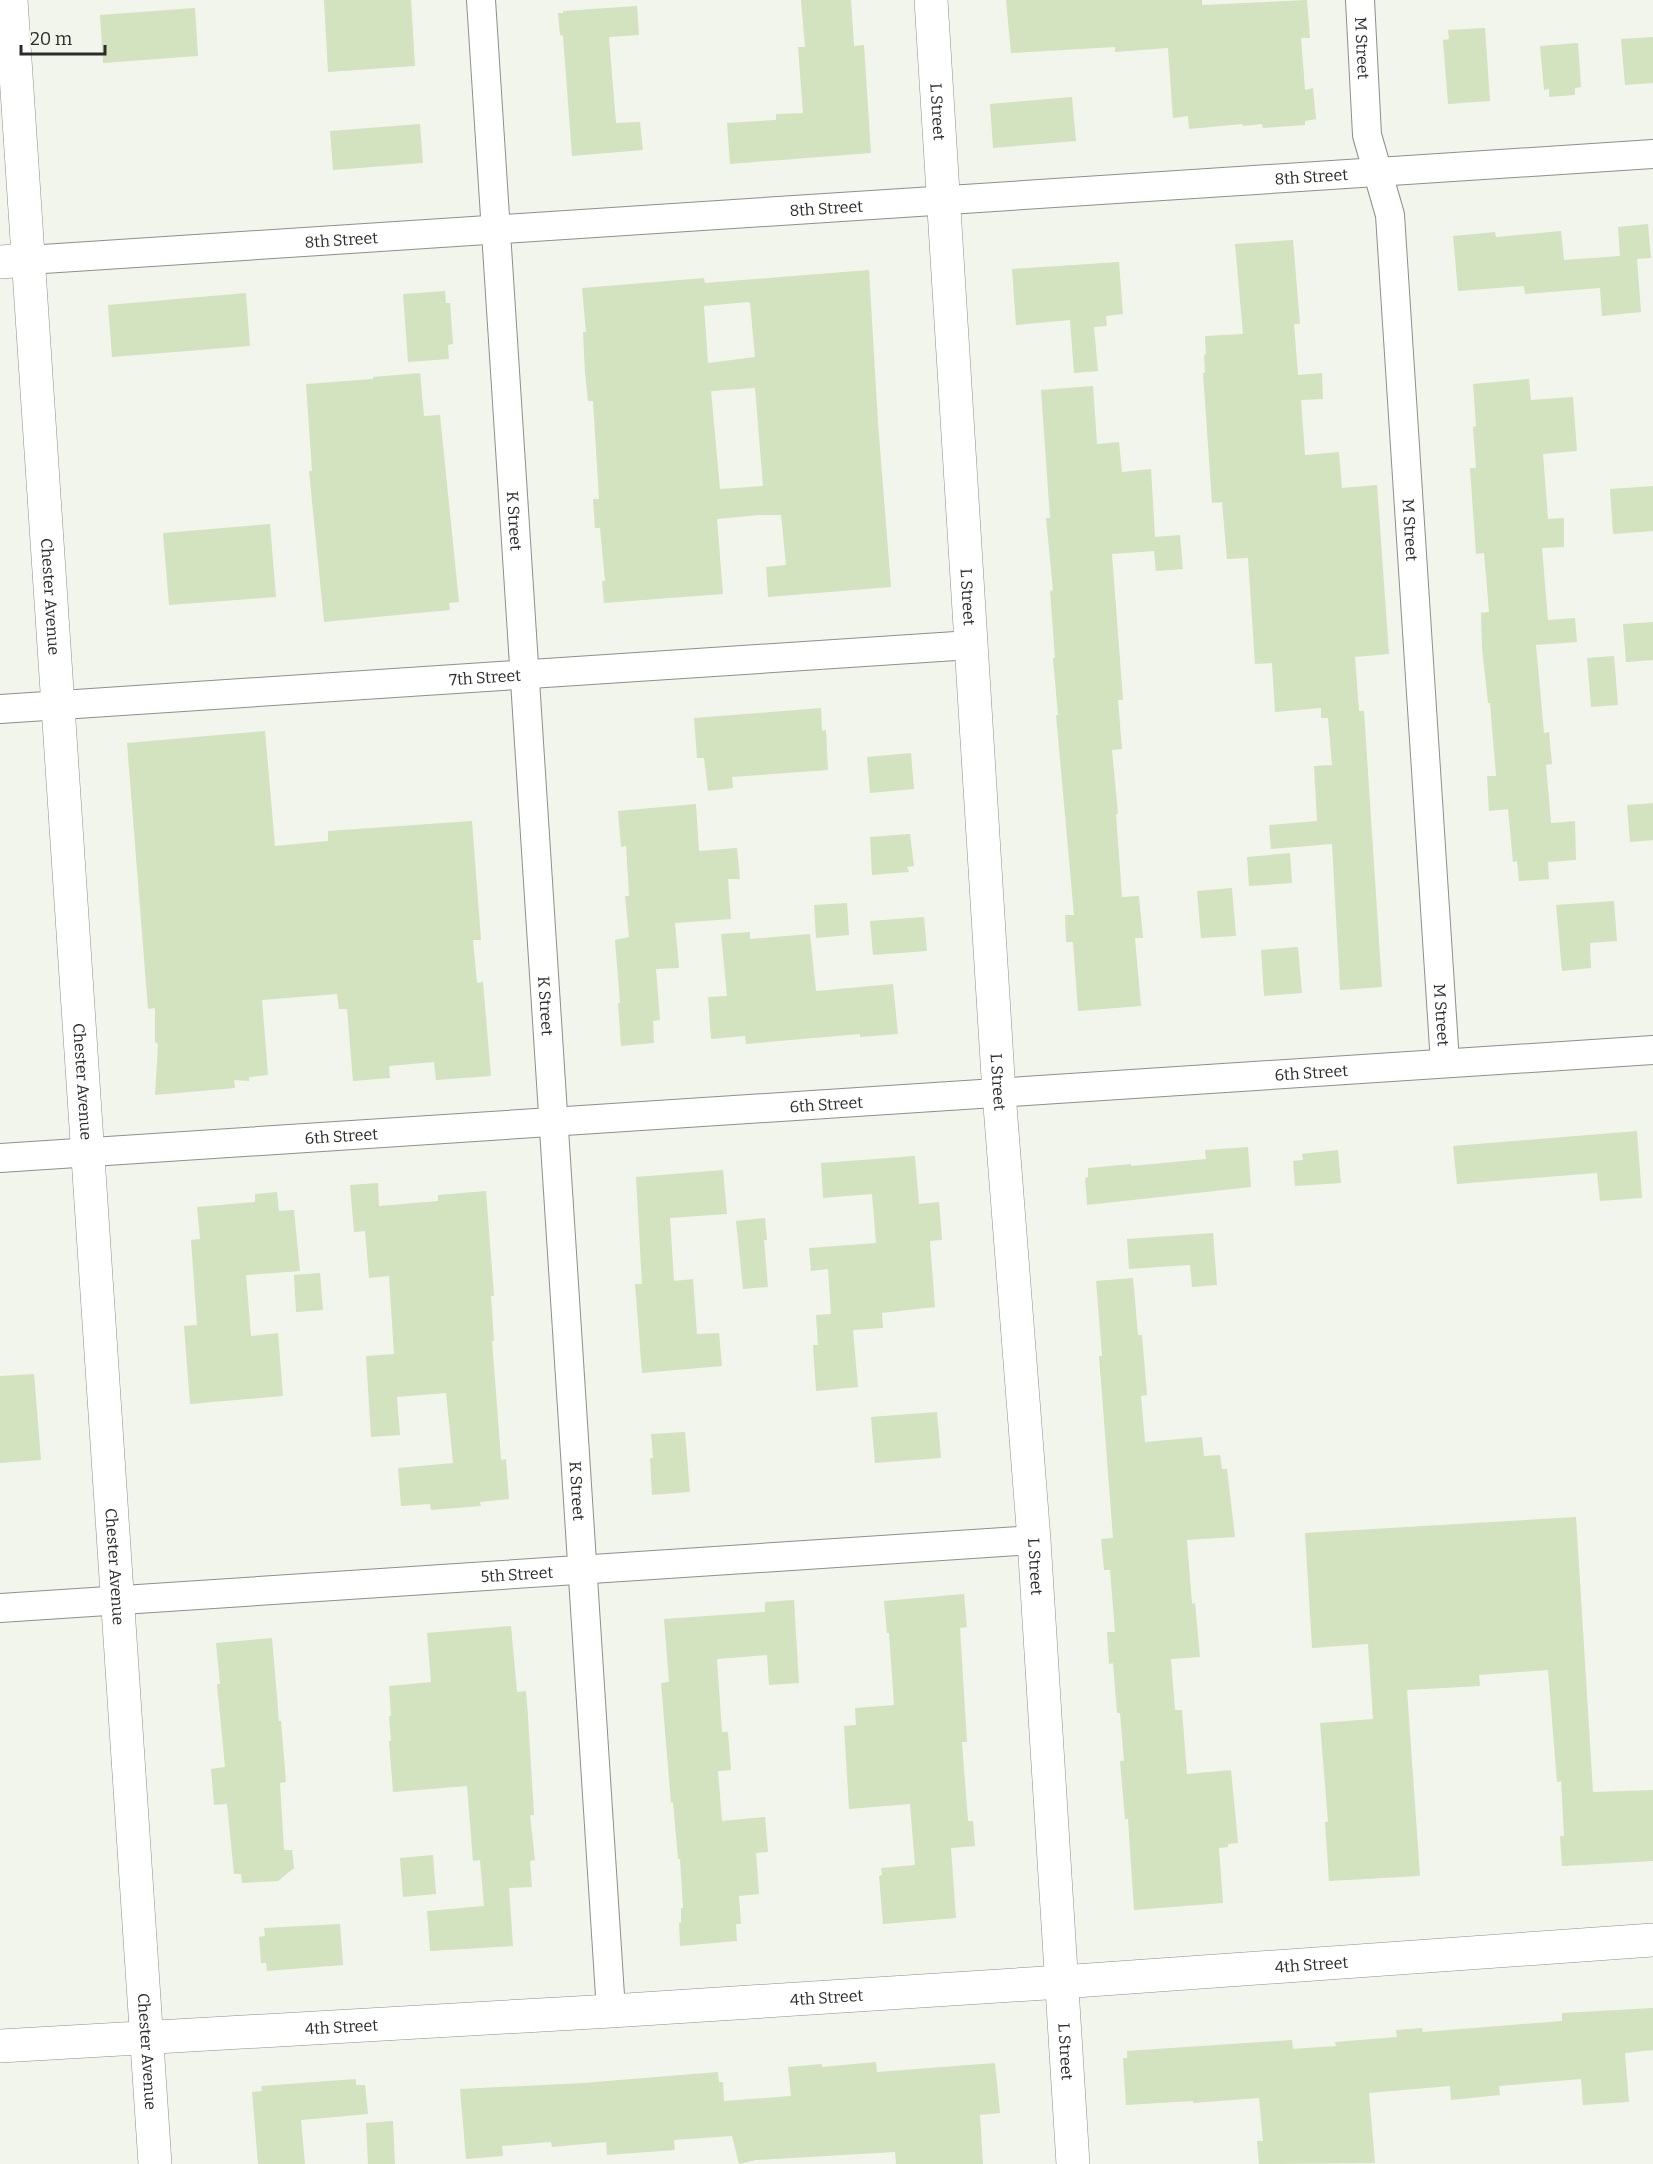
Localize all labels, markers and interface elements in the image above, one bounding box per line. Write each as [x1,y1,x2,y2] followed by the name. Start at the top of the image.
[1351,16,1374,80] street label: M Street
[21,18,105,56] scale bar
[30,28,72,50] text: 20 m
[927,83,949,141] street label: L Street
[1274,164,1349,188] street label: 8th Street
[789,196,864,220] street label: 8th Street
[304,228,379,251] street label: 8th Street
[503,490,526,552] street label: K Street
[1399,498,1422,562] street label: M Street
[37,538,64,656] street label: Chester Avenue
[957,568,979,626] street label: L Street
[448,665,522,689] street label: 7th Street
[535,975,557,1037] street label: K Street
[1430,983,1453,1047] street label: M Street
[70,1023,96,1141] street label: Chester Avenue
[987,1053,1010,1111] street label: L Street
[1274,1060,1349,1084] street label: 6th Street
[789,1092,864,1116] street label: 6th Street
[304,1124,379,1148] street label: 6th Street
[566,1460,589,1522] street label: K Street
[102,1507,129,1626] street label: Chester Avenue
[1024,1537,1047,1596] street label: L Street
[480,1562,554,1586] street label: 5th Street
[1274,1952,1349,1976] street label: 4th Street
[789,1985,864,2009] street label: 4th Street
[134,1992,161,2111] street label: Chester Avenue
[304,2015,379,2038] street label: 4th Street
[1055,2022,1077,2081] street label: L Street

